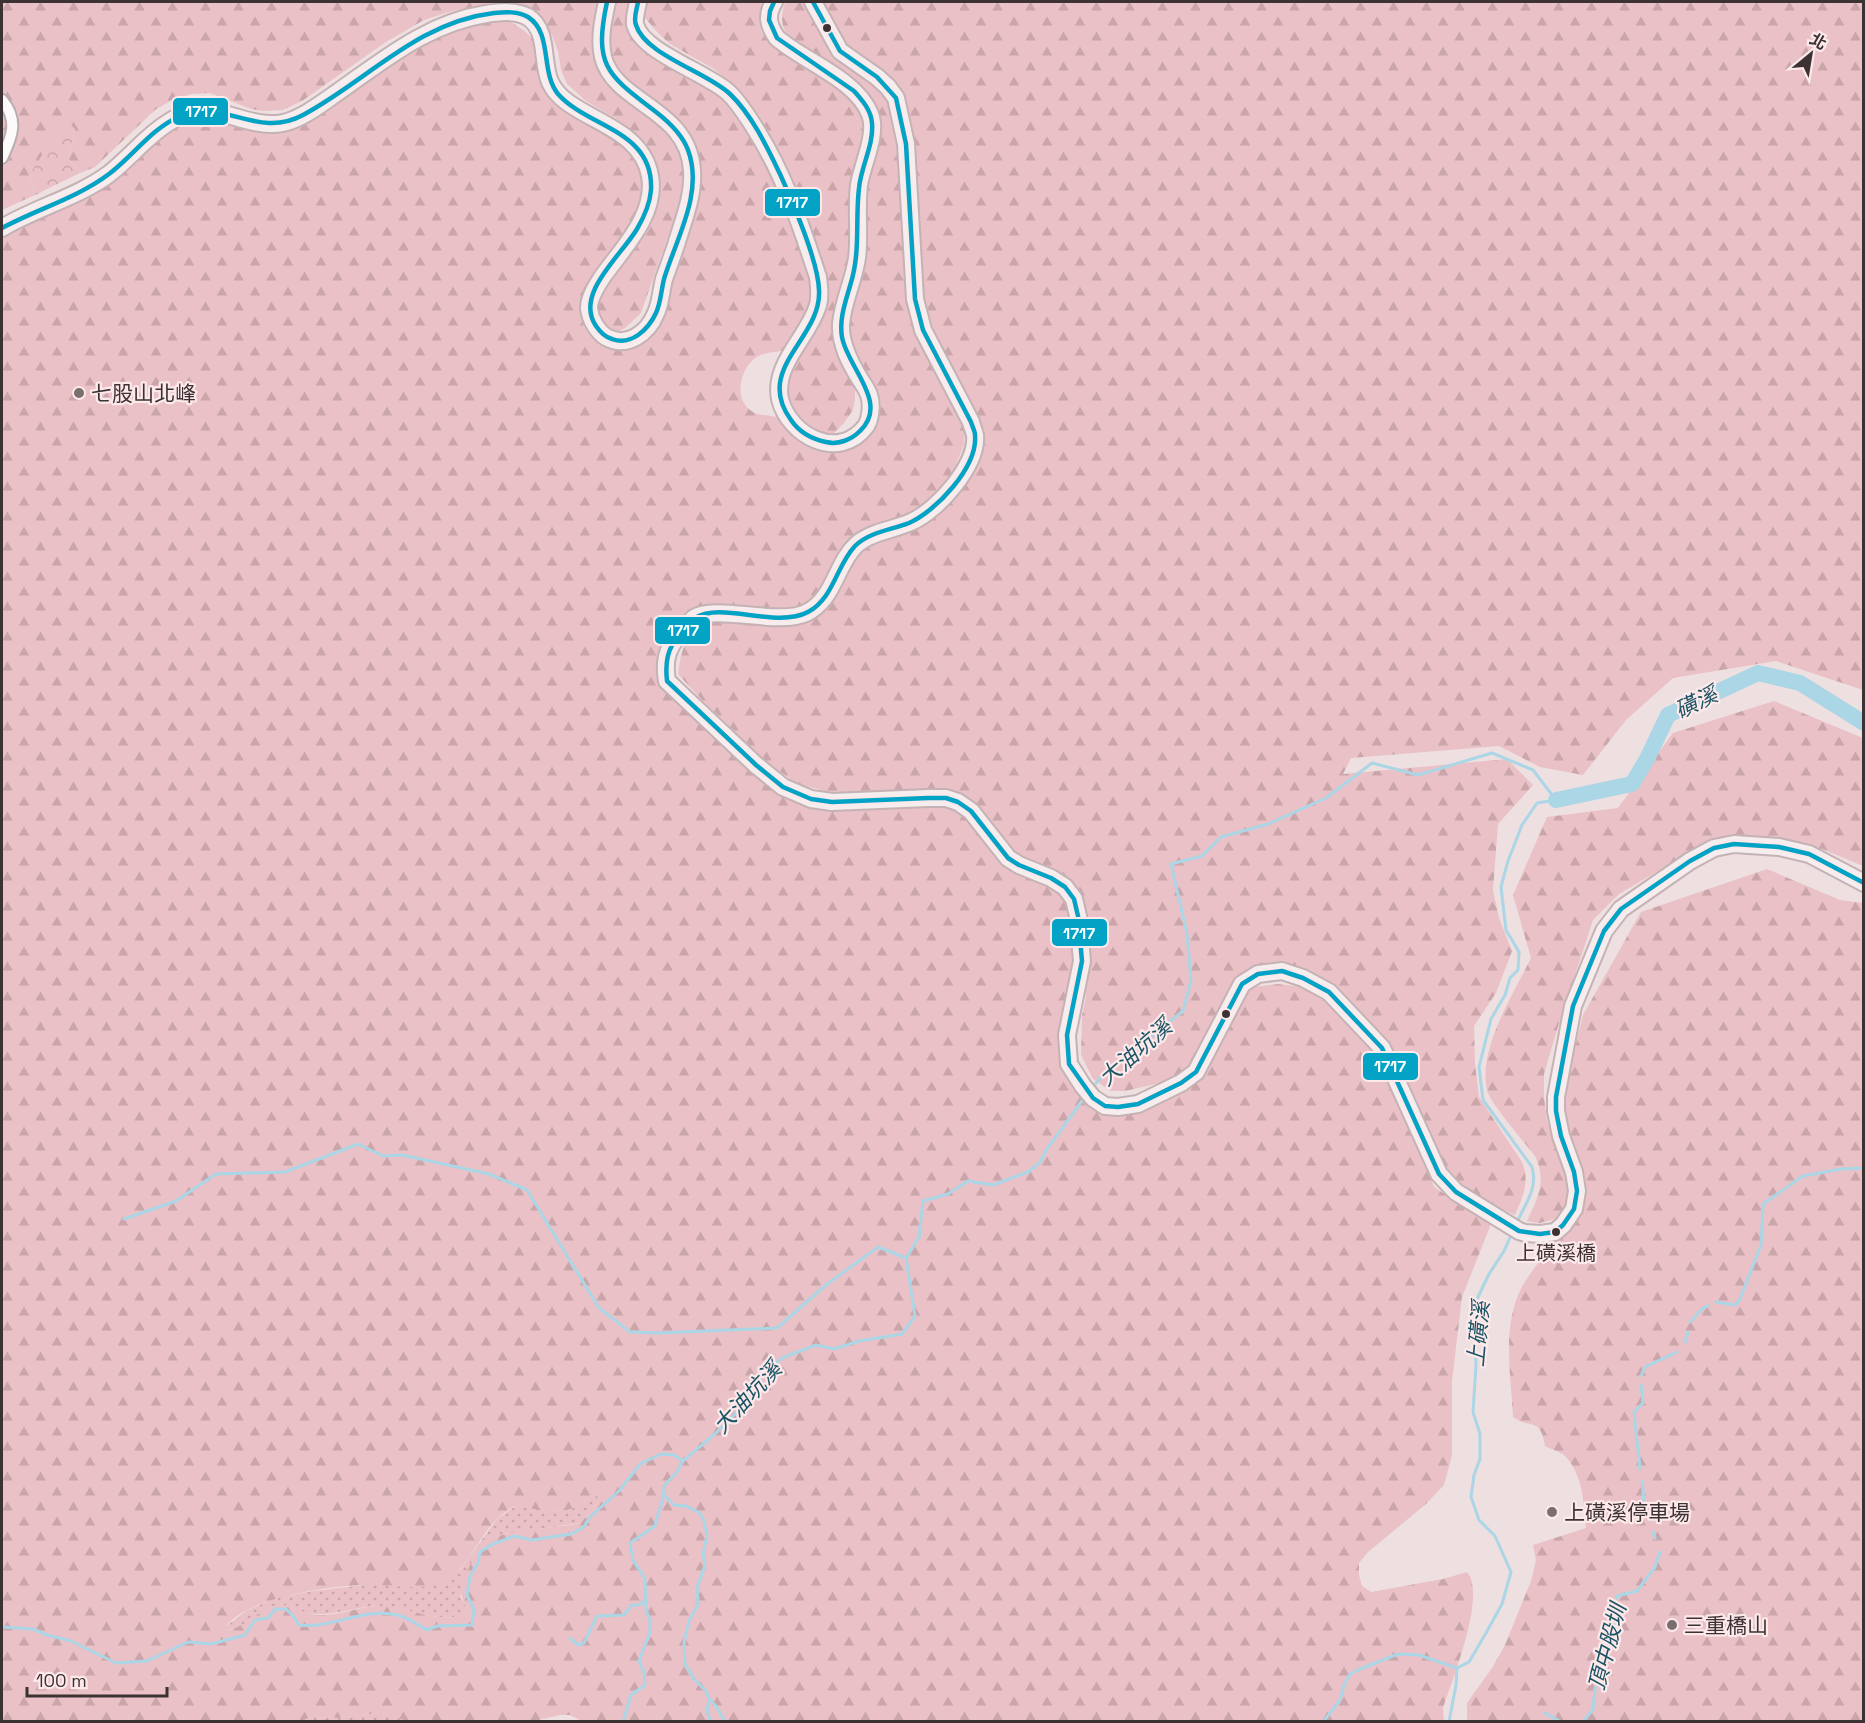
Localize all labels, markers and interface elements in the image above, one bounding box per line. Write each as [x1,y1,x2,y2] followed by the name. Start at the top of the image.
[821,22,833,34] unlabelled marker
[1781,24,1841,84] north arrow
[1806,28,1830,55] text: 北
[172,97,229,126] line badge: 1717
[185,101,217,122] text: 1717
[764,188,821,217] line badge: 1717
[776,192,808,213] text: 1717
[91,380,196,407] place label: 七股山北峰
[72,386,86,400] marker: 七股山北峰
[654,616,711,645] line badge: 1717
[667,620,699,641] text: 1717
[1670,678,1725,724] water label: 磺溪
[1051,918,1108,947] line badge: 1717
[1063,923,1095,944] text: 1717
[1220,1008,1232,1020] unlabelled marker
[1093,1011,1180,1091] water label: 大油坑溪
[1362,1052,1419,1081] line badge: 1717
[1374,1056,1406,1077] text: 1717
[1550,1226,1562,1238] marker: 上磺溪橋
[1516,1240,1596,1266] place label: 上磺溪橋
[1461,1297,1495,1368] water label: 上磺溪
[707,1353,789,1439] water label: 大油坑溪
[1564,1499,1690,1526] place label: 上磺溪停車場
[1545,1505,1559,1519] marker: 上磺溪停車場
[1582,1598,1633,1693] water label: 頂中股圳
[1684,1612,1768,1639] place label: 三重橋山
[1665,1618,1679,1632] marker: 三重橋山
[27,1660,166,1698] scale bar
[36,1669,87,1692] text: 100 m

